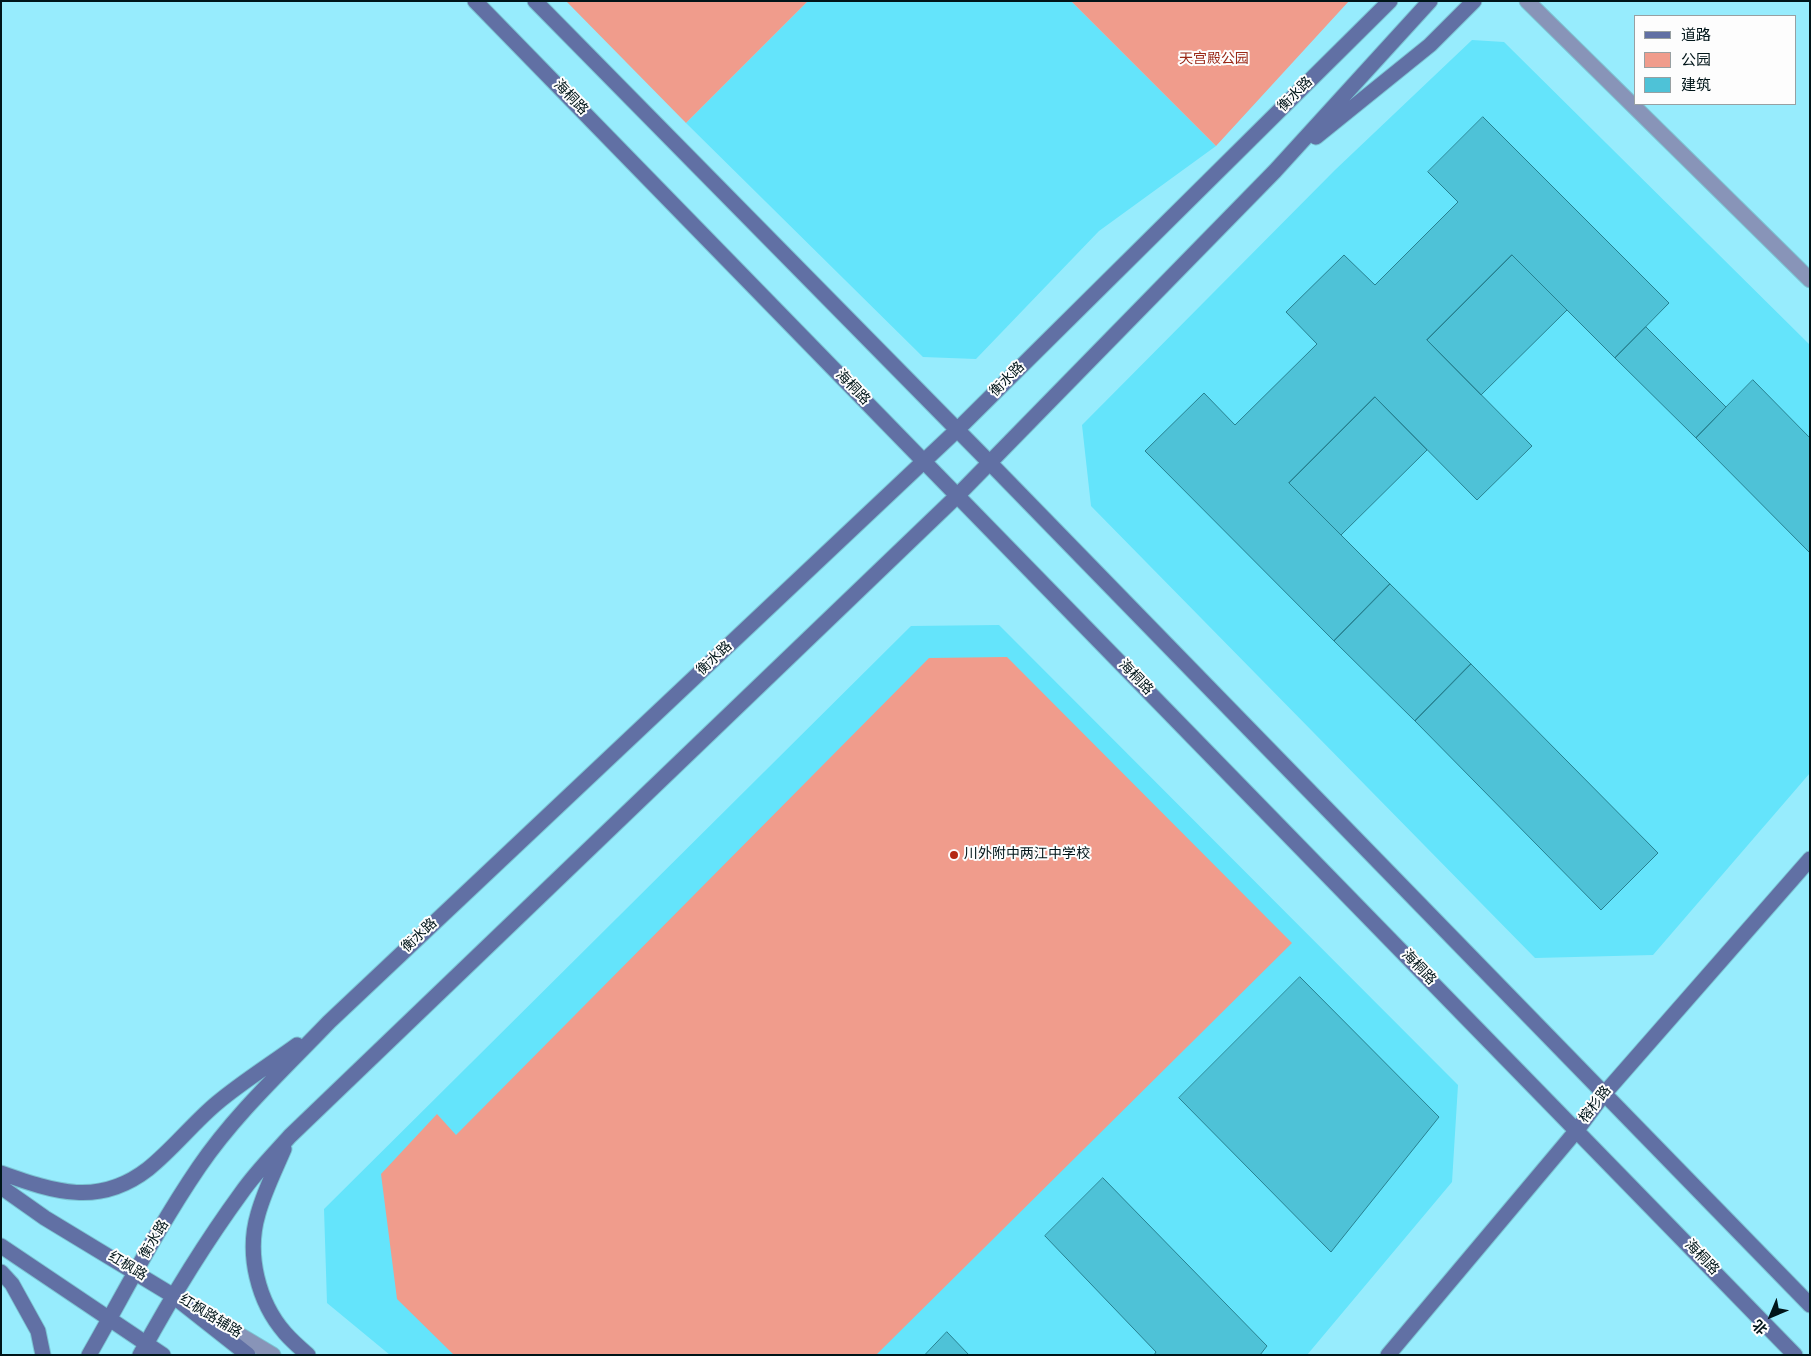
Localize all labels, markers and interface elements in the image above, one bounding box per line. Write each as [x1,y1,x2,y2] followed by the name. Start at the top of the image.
[1634,15,1796,105] legend
[1681,25,1711,46] text: 道路
[1681,50,1711,71] text: 公园
[1179,52,1249,68] park label: 天宫殿公园
[1275,74,1317,116] street label: 衡水路
[1681,75,1711,96] text: 建筑
[549,77,591,119] street label: 海桐路
[987,359,1029,401] street label: 衡水路
[831,367,873,409] street label: 海桐路
[694,639,736,679] street label: 衡水路
[1114,657,1156,699] street label: 海桐路
[964,847,1090,863] place label: 川外附中两江中学校
[948,849,960,861] marker: 川外附中两江中学校
[399,916,441,956] street label: 衡水路
[1397,947,1439,989] street label: 海桐路
[1576,1083,1616,1127] street label: 榕杉路
[137,1218,173,1262] street label: 衡水路
[1680,1237,1722,1279] street label: 海桐路
[105,1249,149,1285] street label: 红枫路
[1746,1291,1796,1341] north arrow
[176,1292,244,1342] street label: 红枫路辅路
[1748,1315,1772,1339] text: 北

